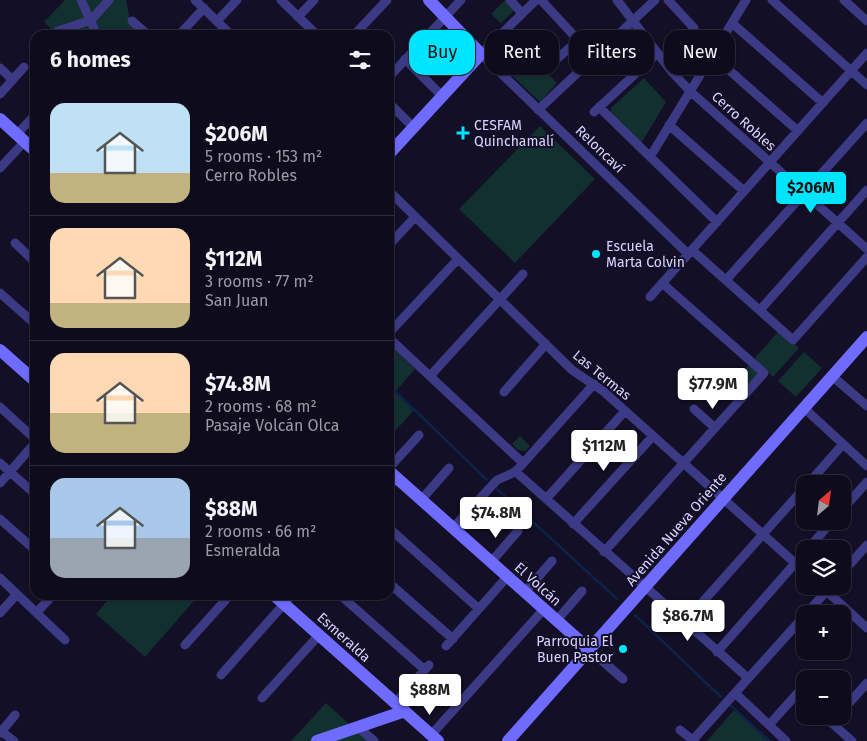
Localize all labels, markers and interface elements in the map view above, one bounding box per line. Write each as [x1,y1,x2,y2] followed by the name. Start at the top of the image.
[409,30,475,75] chip: Buy
[485,30,559,75] chip: Rent
[569,30,654,75] chip: Filters
[664,30,735,75] chip: New
[346,46,374,74] icon: filters
[50,47,131,73] text: 6 homes
[708,88,780,155] street label: Cerro Robles
[474,117,554,150] place label: CESFAM Quinchamalí
[205,121,268,147] text: $206M
[572,122,628,177] street label: Reloncaví
[90,123,150,183] icon: home
[456,126,470,140] marker: CESFAM Quinchamalí
[205,147,322,166] text: 5 rooms · 153 m²
[205,166,297,185] text: Cerro Robles
[776,172,846,214] pin: $206M
[787,178,835,197] text: $206M
[606,238,685,271] place label: Escuela Marta Colvin
[205,246,262,272] text: $112M
[90,248,150,308] icon: home
[590,248,602,260] marker: Escuela Marta Colvin
[205,272,314,291] text: 3 rooms · 77 m²
[205,291,268,310] text: San Juan
[569,347,635,404] street label: Las Termas
[672,368,754,410] pin: $77.9M
[205,371,271,397] text: $74.8M
[90,373,150,433] icon: home
[689,374,737,393] text: $77.9M
[205,397,317,416] text: 2 rooms · 68 m²
[205,416,339,435] text: Pasaje Volcán Olca
[569,430,639,472] pin: $112M
[582,436,626,455] text: $112M
[622,469,730,590] street label: Avenida Nueva Oriente
[796,475,851,530] north arrow
[796,475,851,725] map controls
[205,496,257,522] text: $88M
[455,496,537,539] pin: $74.8M
[90,498,150,558] icon: home
[471,503,521,522] text: $74.8M
[205,522,316,541] text: 2 rooms · 66 m²
[796,540,851,595] button: layers
[205,541,280,560] text: Esmeralda
[511,559,565,610] street label: El Volcán
[647,600,729,642] pin: $86.7M
[796,605,851,660] button: +
[662,606,714,625] text: $86.7M
[313,609,374,666] street label: Esmeralda
[536,633,614,666] place label: Parroquia El Buen Pastor
[617,643,629,655] marker: Parroquia El Buen Pastor
[796,670,851,725] button: −
[400,674,460,716] pin: $88M
[410,680,450,699] text: $88M

